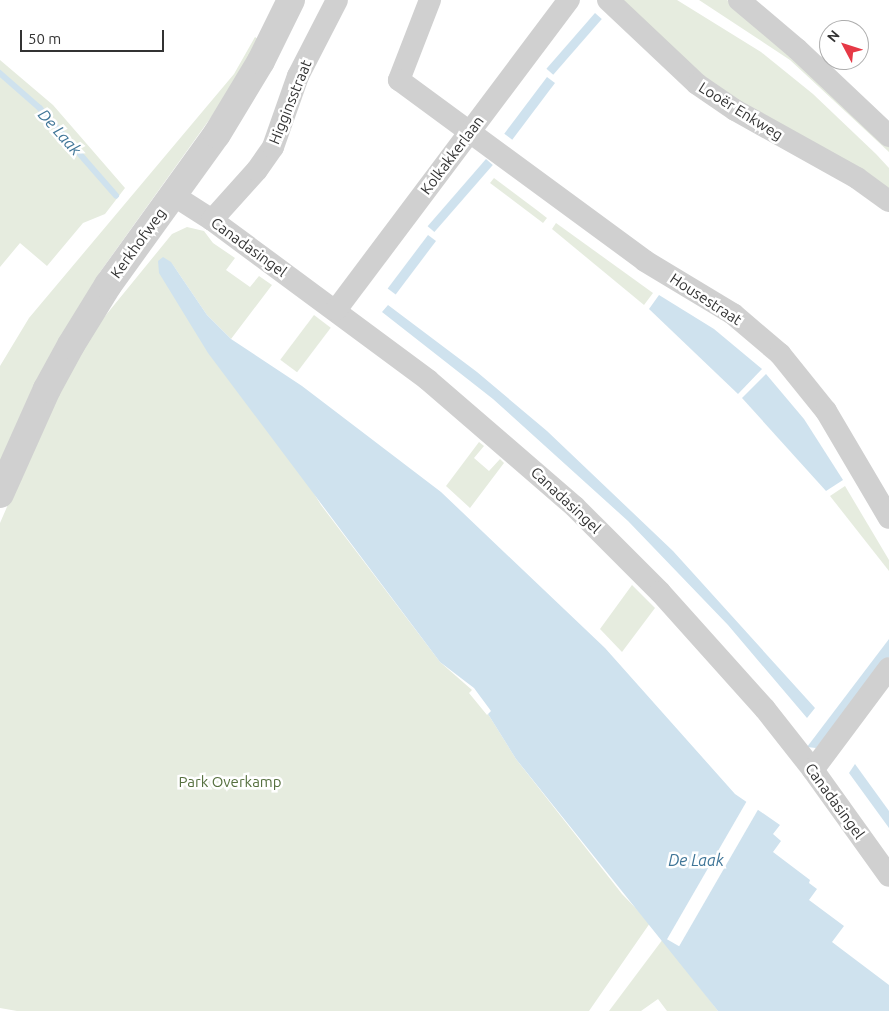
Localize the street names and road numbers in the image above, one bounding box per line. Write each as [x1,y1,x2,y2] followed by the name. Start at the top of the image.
[265,57,315,147] street label: Higginsstraat
[696,78,786,144] street label: Looër Enkweg
[417,112,487,198] street label: Kolkakkerlaan
[107,204,169,282] street label: Kerkhofweg
[208,213,290,281] street label: Canadasingel
[667,269,745,329] street label: Housestraat
[527,463,605,537] street label: Canadasingel
[801,760,869,842] street label: Canadasingel

